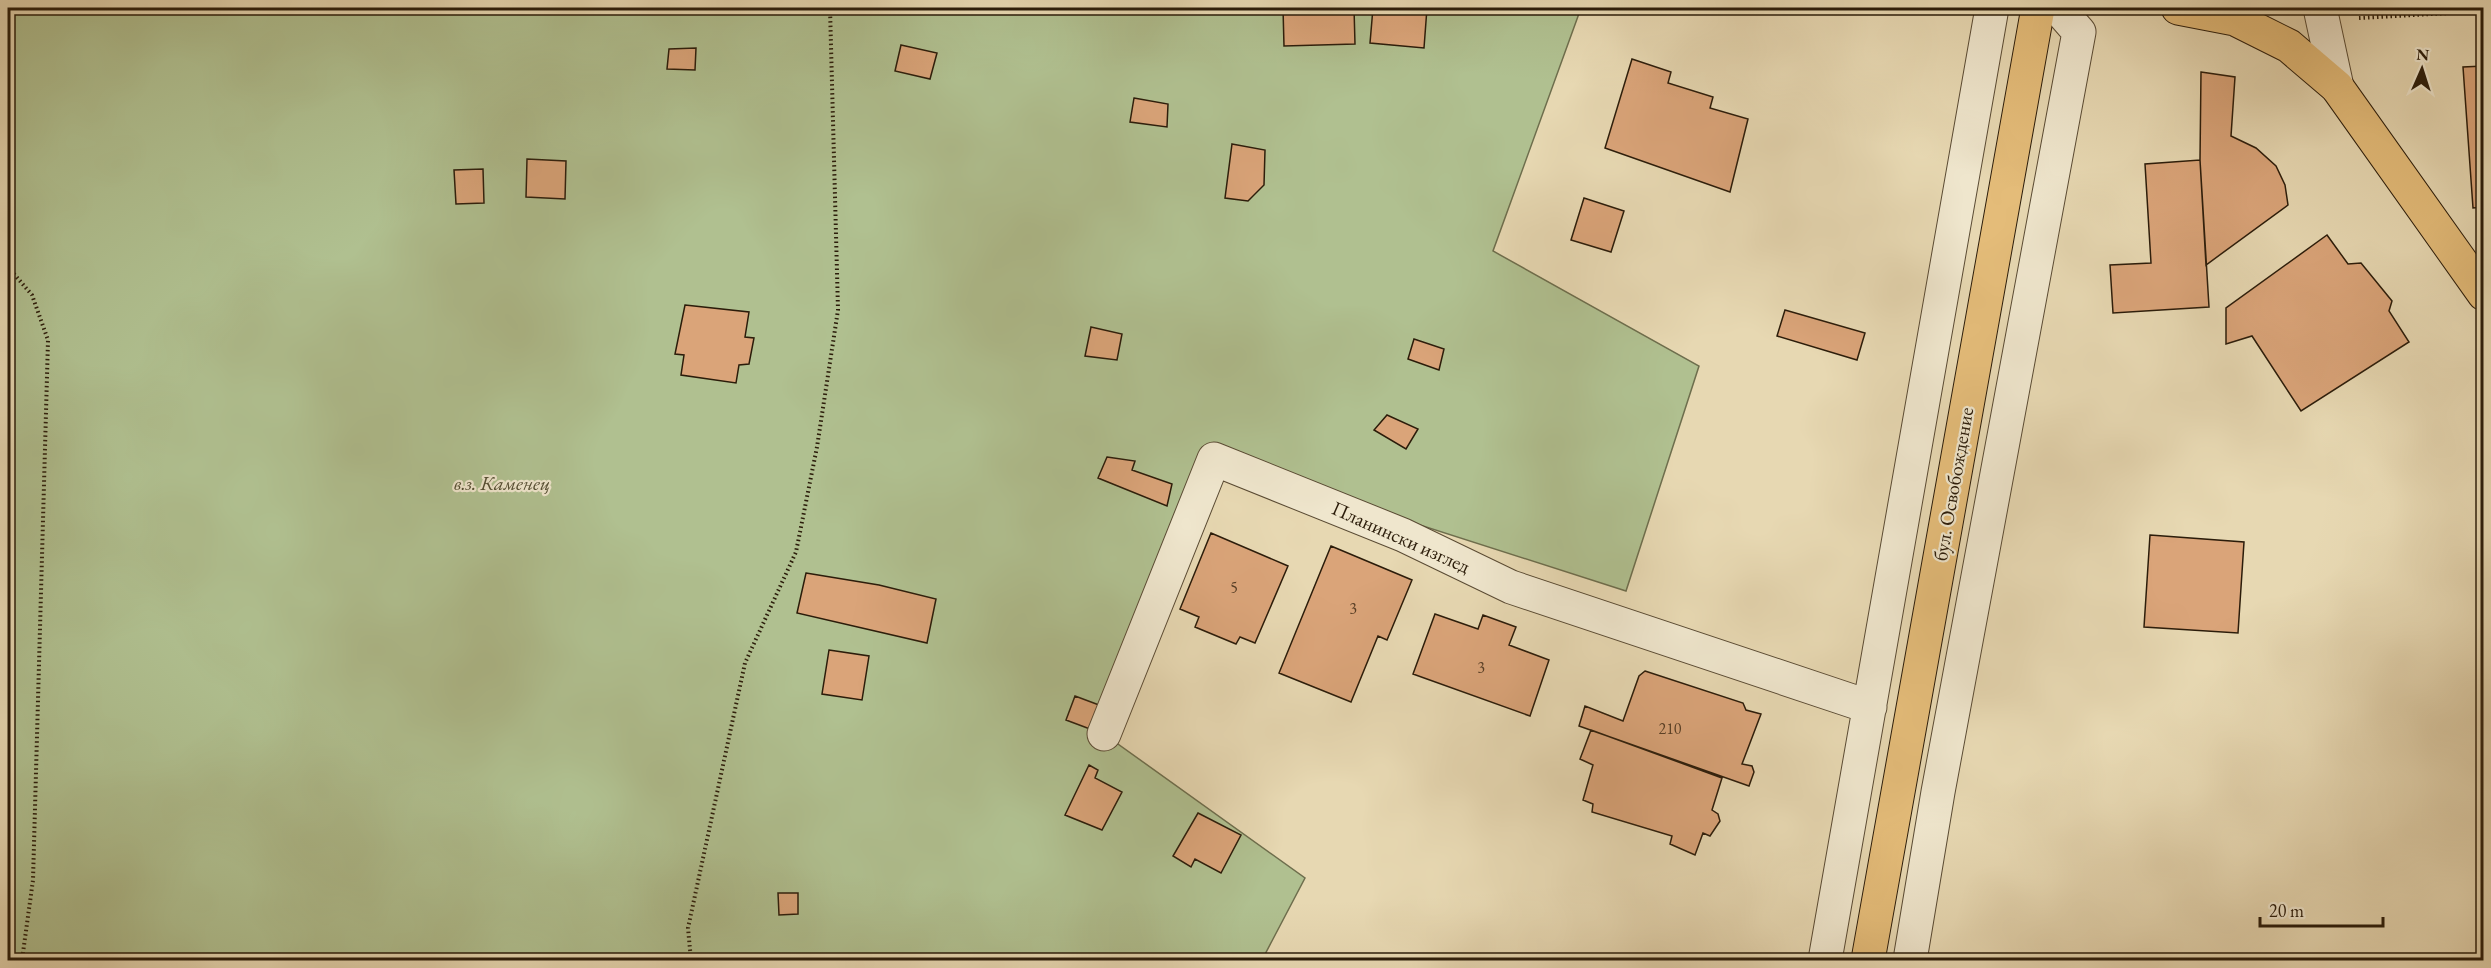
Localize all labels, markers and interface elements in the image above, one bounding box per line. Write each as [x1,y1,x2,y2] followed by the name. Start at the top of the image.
[2392,39,2452,99] north arrow
[2416,44,2430,65] text: N
[1927,405,1979,563] street label: бул. Освобождение
[454,470,550,496] park label: в.з. Каменец
[1328,495,1474,579] street label: Планински изглед
[1230,577,1238,598] house number: 5
[1349,598,1357,619] house number: 3
[1477,657,1485,678] house number: 3
[1658,718,1682,739] house number: 210
[2260,890,2383,928] scale bar
[2269,899,2304,922] text: 20 m

